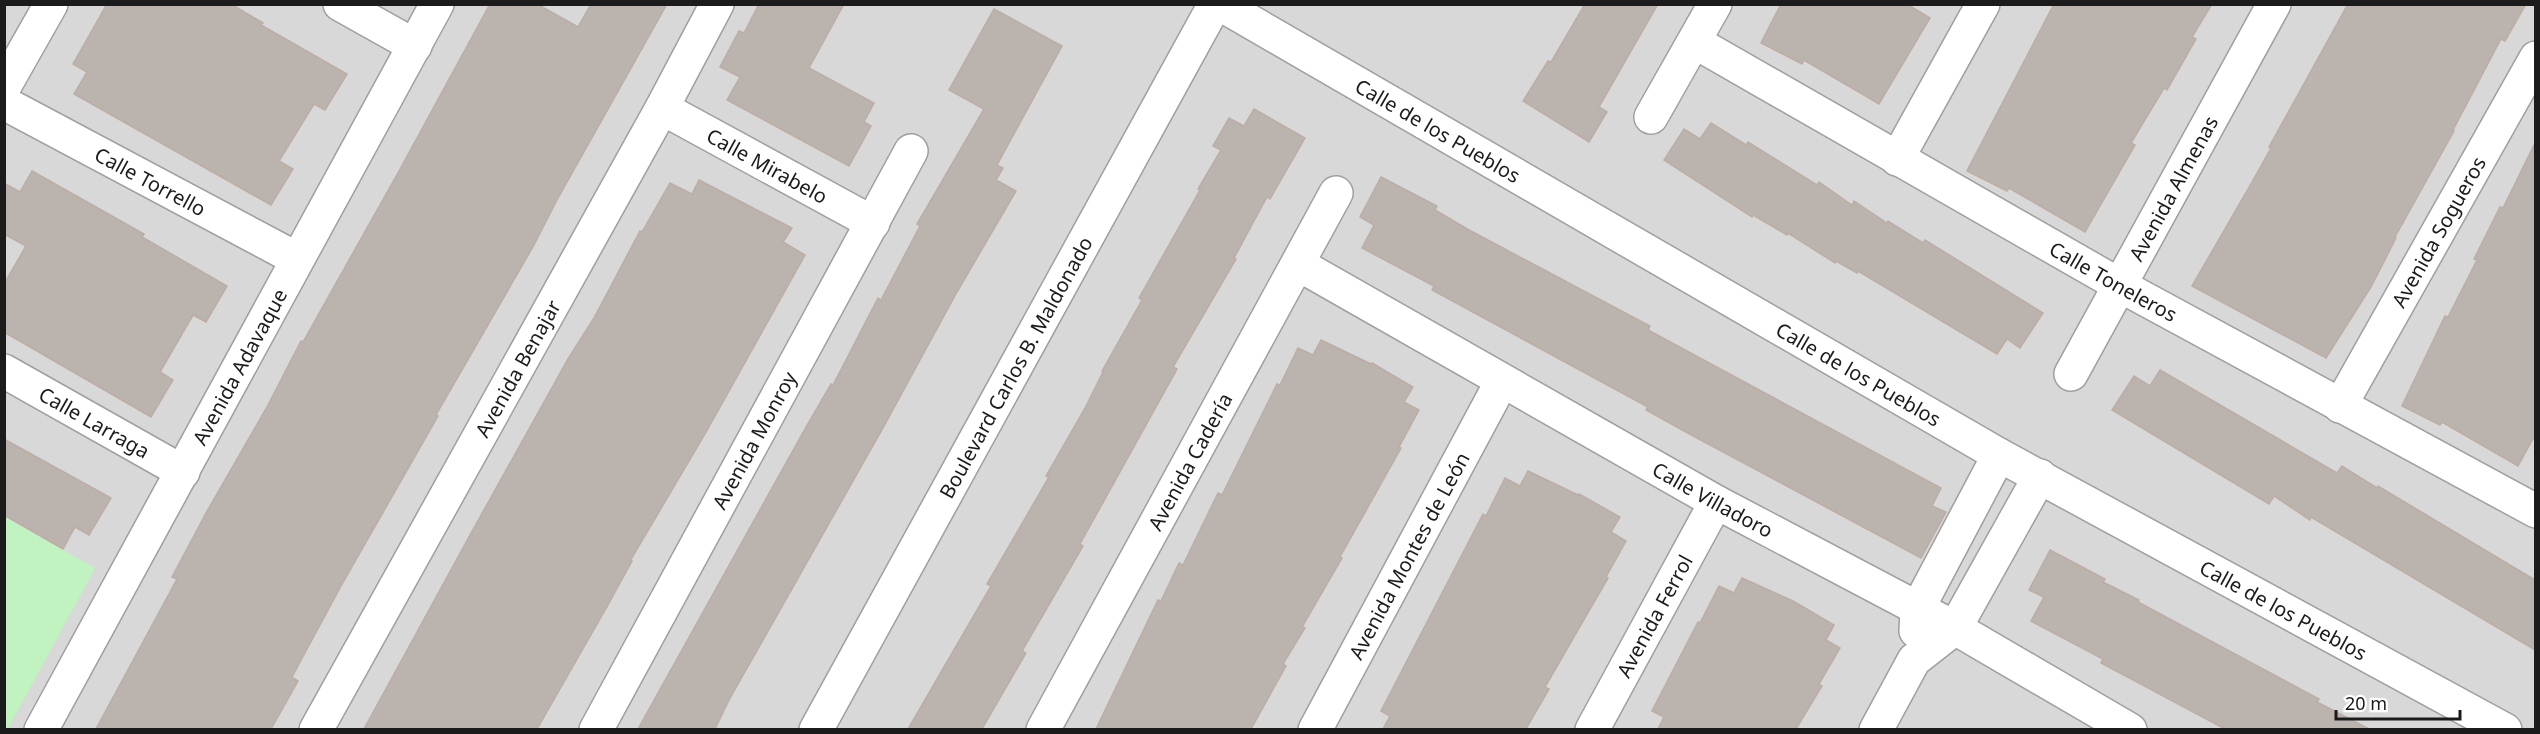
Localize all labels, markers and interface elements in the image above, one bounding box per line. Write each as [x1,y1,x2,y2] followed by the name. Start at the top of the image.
[1351,72,1526,189] street label: Calle de los Pueblos
[2122,111,2224,266] street label: Avenida Almenas
[702,122,833,209] street label: Calle Mirabelo
[90,140,211,222] street label: Calle Torrello
[2385,151,2491,312] street label: Avenida Sogueros
[933,231,1098,503] street label: Boulevard Carlos B. Maldonado
[2045,235,2182,328] street label: Calle Toneleros
[186,284,293,449] street label: Avenida Adavaque
[468,295,566,442] street label: Avenida Benajar
[1771,315,1946,432] street label: Calle de los Pueblos
[705,366,802,514] street label: Avenida Monroy
[34,380,155,464] street label: Calle Larraga
[1141,388,1238,535] street label: Avenida Cadería
[1342,447,1475,664] street label: Avenida Montes de León
[1648,455,1778,543] street label: Calle Villadoro
[1610,550,1698,682] street label: Avenida Ferrol
[2195,553,2372,666] street label: Calle de los Pueblos
[2336,683,2460,721] scale bar
[2345,691,2387,715] text: 20 m

